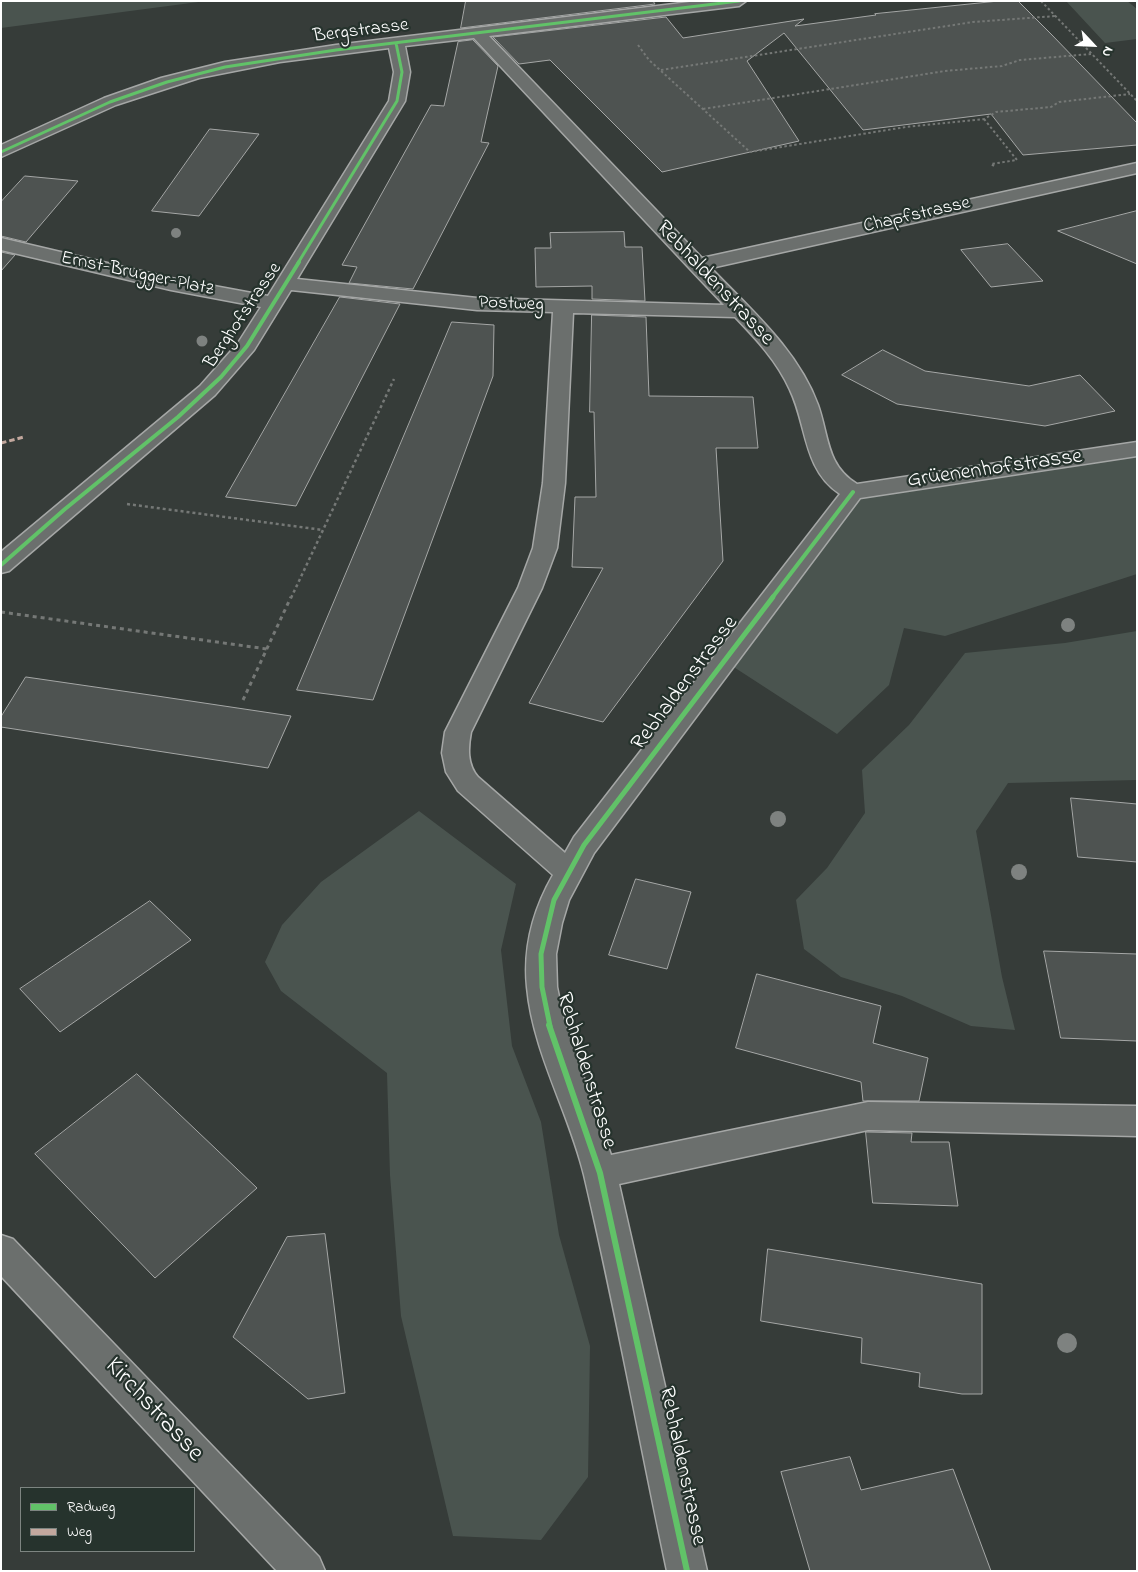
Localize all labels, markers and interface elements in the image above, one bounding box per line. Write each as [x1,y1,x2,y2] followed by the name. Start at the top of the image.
[312,15,410,49] street label: Bergstrasse
[1068,20,1118,70] north arrow
[1096,43,1119,60] text: N
[861,193,973,239] street label: Chapfstrasse
[649,216,779,352] street label: Rebhaldenstrasse
[58,248,216,302] street label: Ernst-Brugger-Platz
[200,259,288,373] street label: Berghofstrasse
[478,292,544,318] street label: Postweg
[906,445,1084,495] street label: Grüenenhofstrasse
[627,612,745,756] street label: Rebhaldenstrasse
[549,990,621,1152] street label: Rebhaldenstrasse
[97,1352,209,1470] street label: Kirchstrasse
[651,1384,711,1548] street label: Rebhaldenstrasse
[20,1487,195,1552] legend
[67,1496,115,1518] text: Radweg
[67,1521,92,1543] text: Weg

